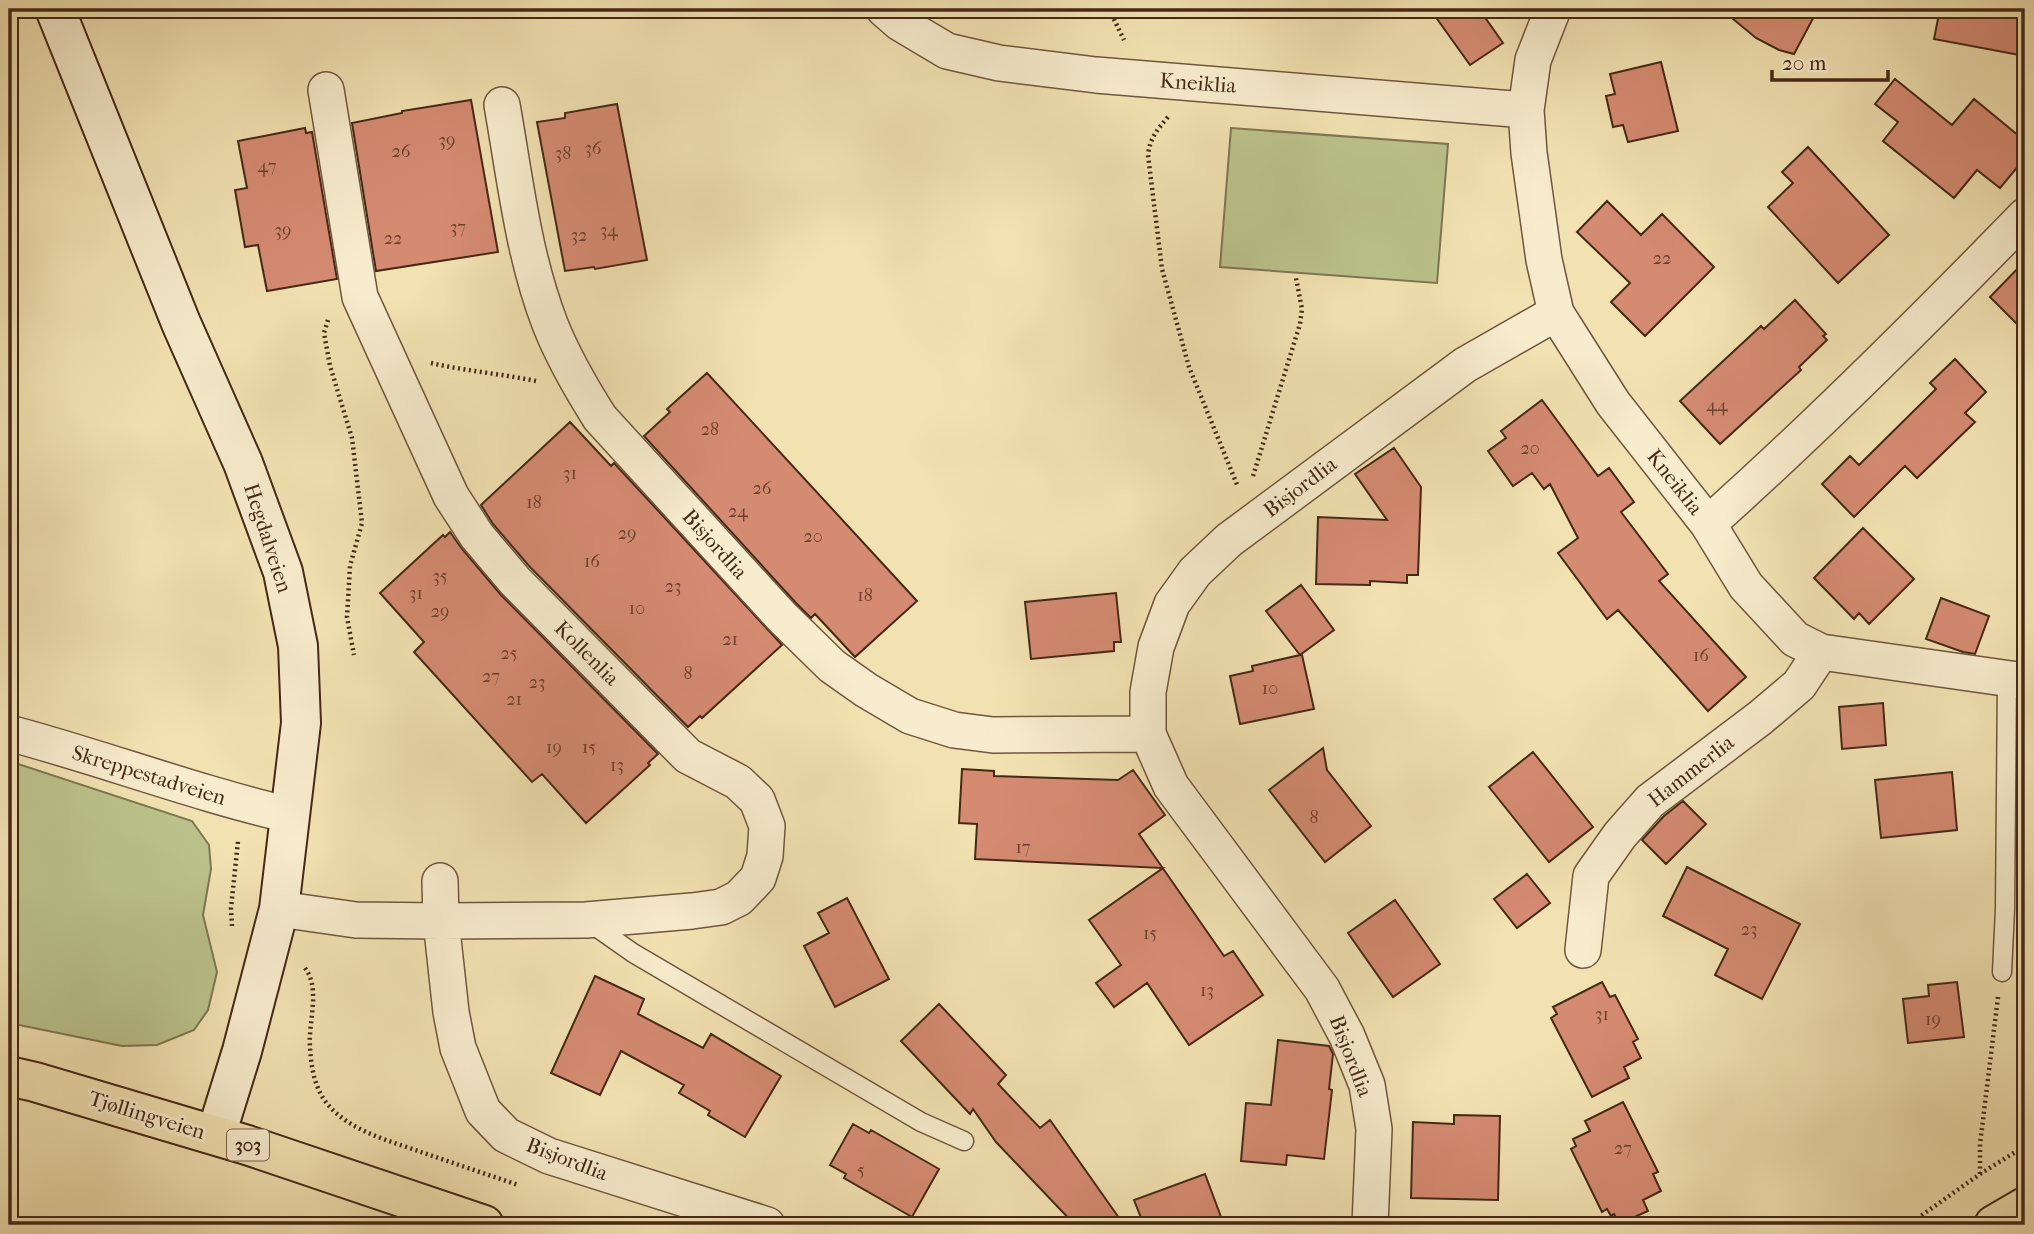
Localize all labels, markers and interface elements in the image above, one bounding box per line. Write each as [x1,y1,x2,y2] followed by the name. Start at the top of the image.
[1772,38,1887,82] scale bar
[1782,51,1827,75] text: 20 m
[1159,68,1237,98] street label: Kneiklia
[439,130,455,151] house number: 39
[584,138,602,159] house number: 36
[391,141,411,162] house number: 26
[555,143,571,164] house number: 38
[258,156,277,177] house number: 47
[450,217,466,238] house number: 37
[275,220,291,241] house number: 39
[600,220,618,241] house number: 34
[571,225,587,246] house number: 32
[384,228,402,249] house number: 22
[1653,248,1671,269] house number: 22
[1706,395,1728,416] house number: 44
[701,419,719,440] house number: 28
[1520,438,1540,459] house number: 20
[1642,444,1708,520] street label: Kneiklia
[1259,452,1341,522] street label: Bisjordlia
[563,463,577,484] house number: 31
[752,478,772,499] house number: 26
[239,480,297,596] street label: Hegdalveien
[526,492,542,513] house number: 18
[728,501,748,522] house number: 24
[678,504,753,584] street label: Bisjordlia
[618,523,636,544] house number: 29
[803,526,823,547] house number: 20
[584,551,600,572] house number: 16
[432,566,448,587] house number: 35
[665,576,681,597] house number: 23
[409,583,423,604] house number: 31
[857,585,873,606] house number: 18
[629,598,645,619] house number: 10
[431,601,449,622] house number: 29
[550,616,624,690] street label: Kollenlia
[722,629,738,650] house number: 21
[500,643,518,664] house number: 25
[1693,645,1709,666] house number: 16
[683,663,693,684] house number: 8
[482,666,500,687] house number: 27
[529,672,545,693] house number: 23
[1262,678,1278,699] house number: 10
[506,689,522,710] house number: 21
[1643,730,1739,812] street label: Hammerlia
[546,737,562,758] house number: 19
[582,737,596,758] house number: 15
[69,740,229,810] street label: Skreppestadveien
[610,755,624,776] house number: 13
[1309,807,1319,828] house number: 8
[1015,837,1031,858] house number: 17
[1741,919,1757,940] house number: 23
[1143,923,1157,944] house number: 15
[1200,980,1214,1001] house number: 13
[1595,1004,1609,1025] house number: 31
[1925,1009,1941,1030] house number: 19
[1325,1012,1378,1100] street label: Bisjordlia
[86,1086,208,1144] street label: Tjøllingveien
[227,1130,269,1161] road number: 303
[523,1133,611,1186] street label: Bisjordlia
[1614,1138,1632,1159] house number: 27
[857,1160,865,1181] house number: 5

